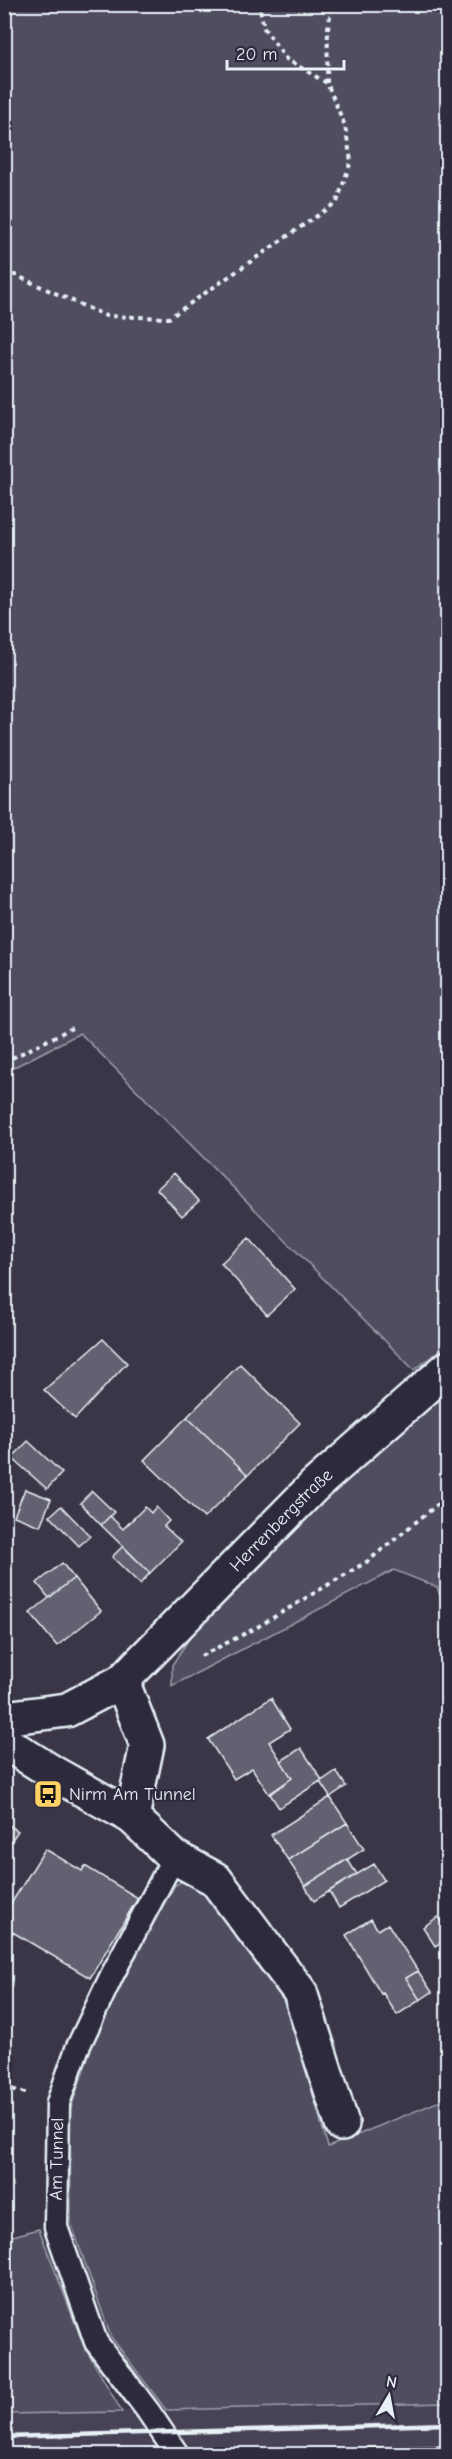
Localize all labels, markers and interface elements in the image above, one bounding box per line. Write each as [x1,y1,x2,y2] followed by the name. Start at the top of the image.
[227,33,344,71] scale bar
[236,44,277,65] text: 20 m
[225,1464,337,1576] street label: Herrenbergstraße
[32,1778,64,1810] bus stop icon: Nirm Am Tunnel
[69,1784,196,1805] place label: Nirm Am Tunnel
[46,2117,68,2201] street label: Am Tunnel
[359,2366,419,2426] north arrow
[385,2372,398,2392] text: N

